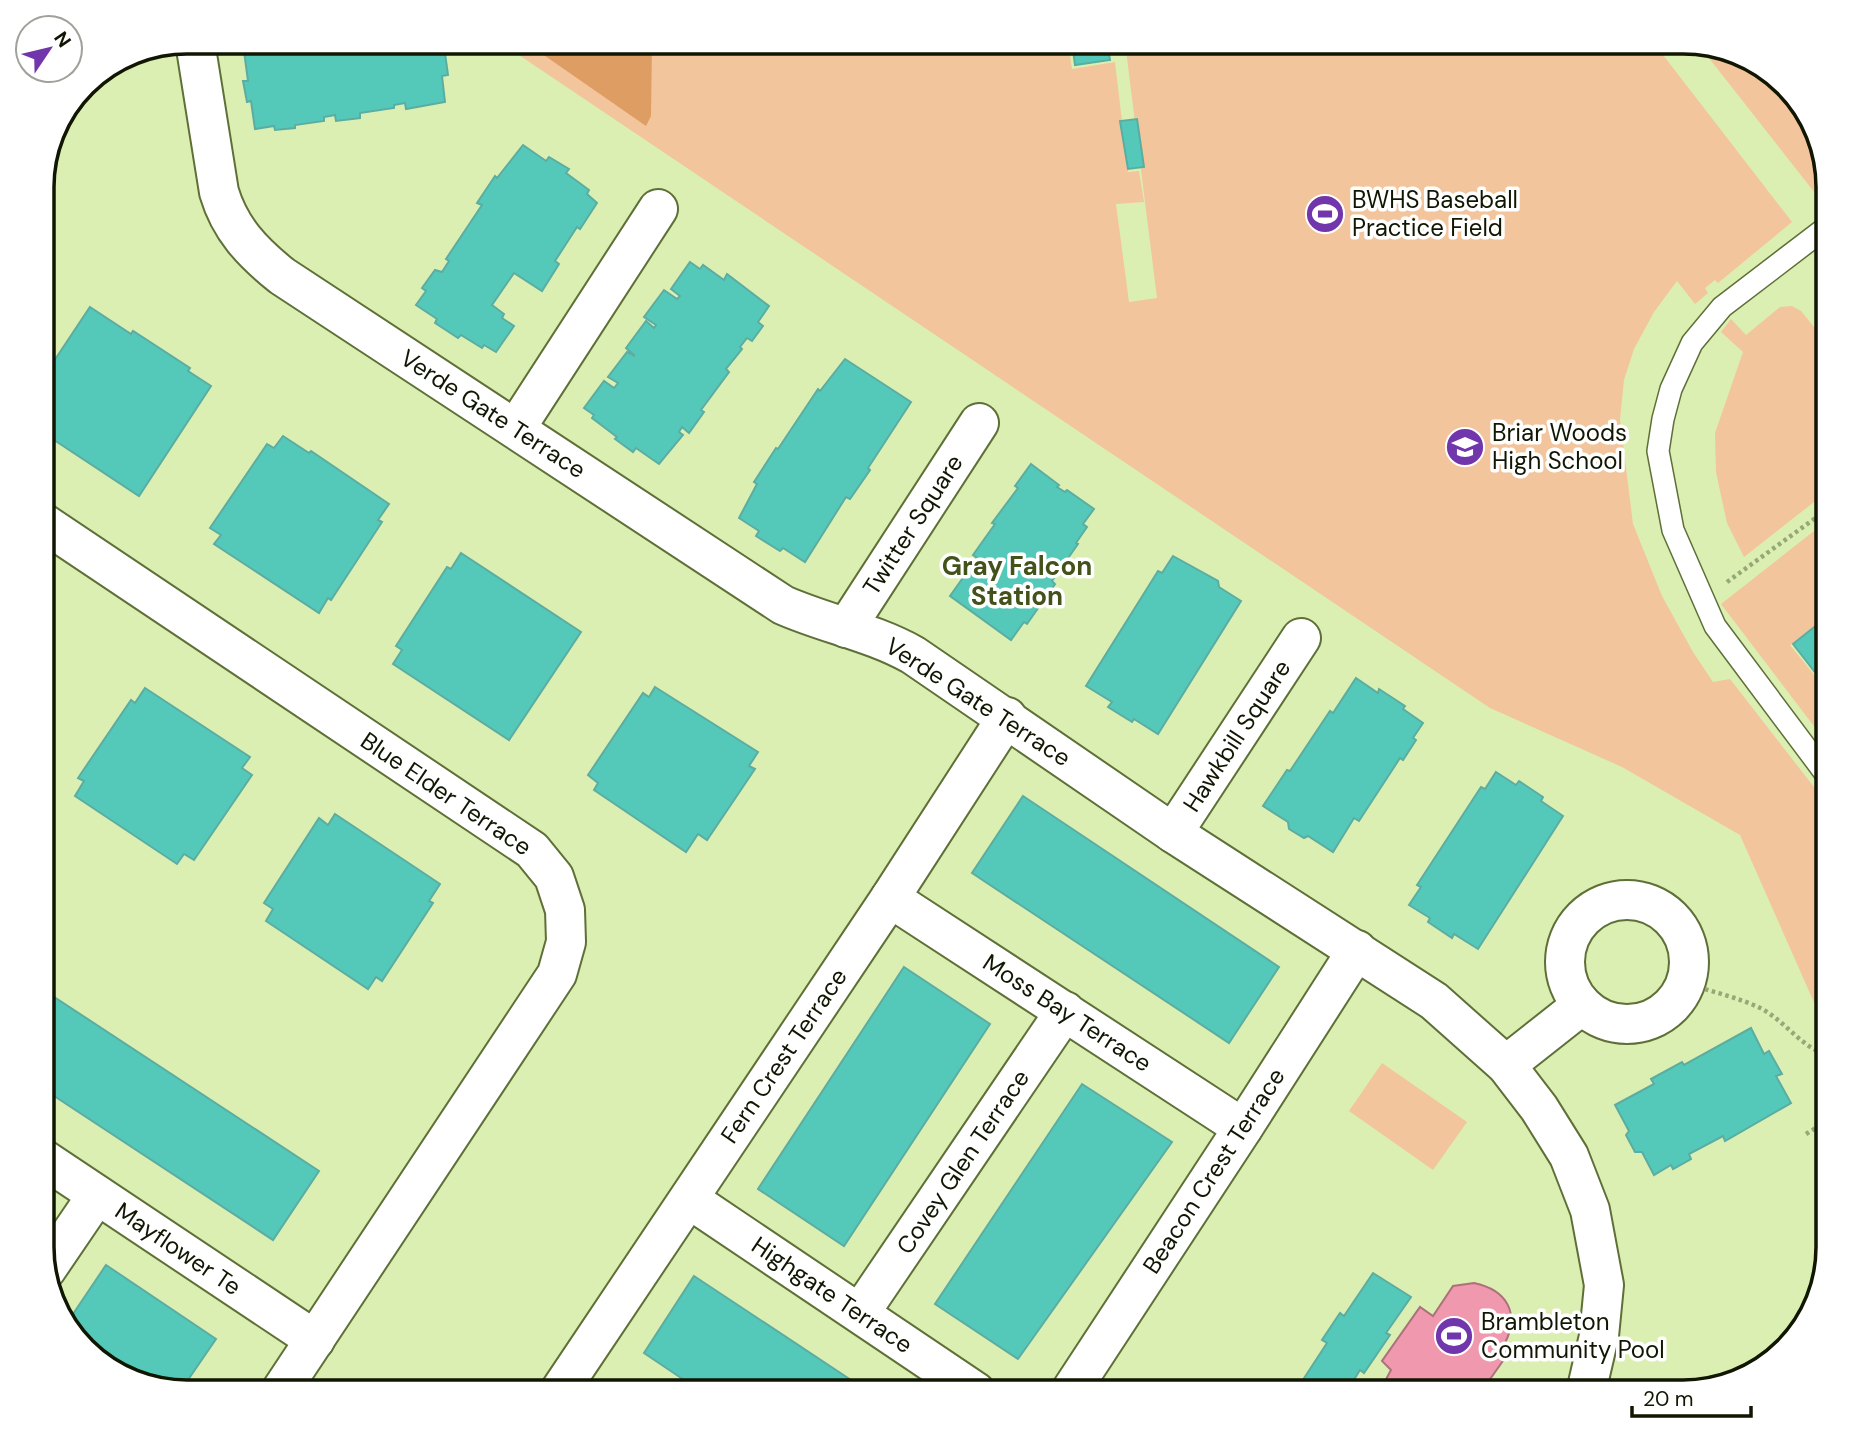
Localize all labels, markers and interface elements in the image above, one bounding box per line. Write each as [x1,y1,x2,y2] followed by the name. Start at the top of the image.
[14,14,84,84] north arrow
[48,27,77,52] text: N
[1352,184,1518,243] place label: BWHS Baseball Practice Field
[1304,193,1346,235] sports icon: BWHS Baseball Practice Field
[395,342,592,485] street label: Verde Gate Terrace
[1492,417,1627,476] place label: Briar Woods High School
[1444,426,1486,468] school or university icon: Briar Woods High School
[856,449,970,601] street label: Twitter Square
[942,549,1092,613] district label: Gray Falcon Station
[880,630,1077,773] street label: Verde Gate Terrace
[1176,654,1297,818] street label: Hawkbill Square
[355,725,538,862] street label: Blue Elder Terrace
[977,947,1157,1079] street label: Moss Bay Terrace
[714,962,854,1149] street label: Fern Crest Terrace
[1136,1062,1292,1279] street label: Beacon Crest Terrace
[889,1063,1036,1260] street label: Covey Glen Terrace
[109,1195,247,1302] street label: Mayflower Te
[746,1229,919,1360] street label: Highgate Terrace
[1481,1306,1665,1365] place label: Brambleton Community Pool
[1433,1315,1475,1357] sports icon: Brambleton Community Pool
[1632,1374,1751,1418] scale bar
[1643,1385,1694,1413] text: 20 m

